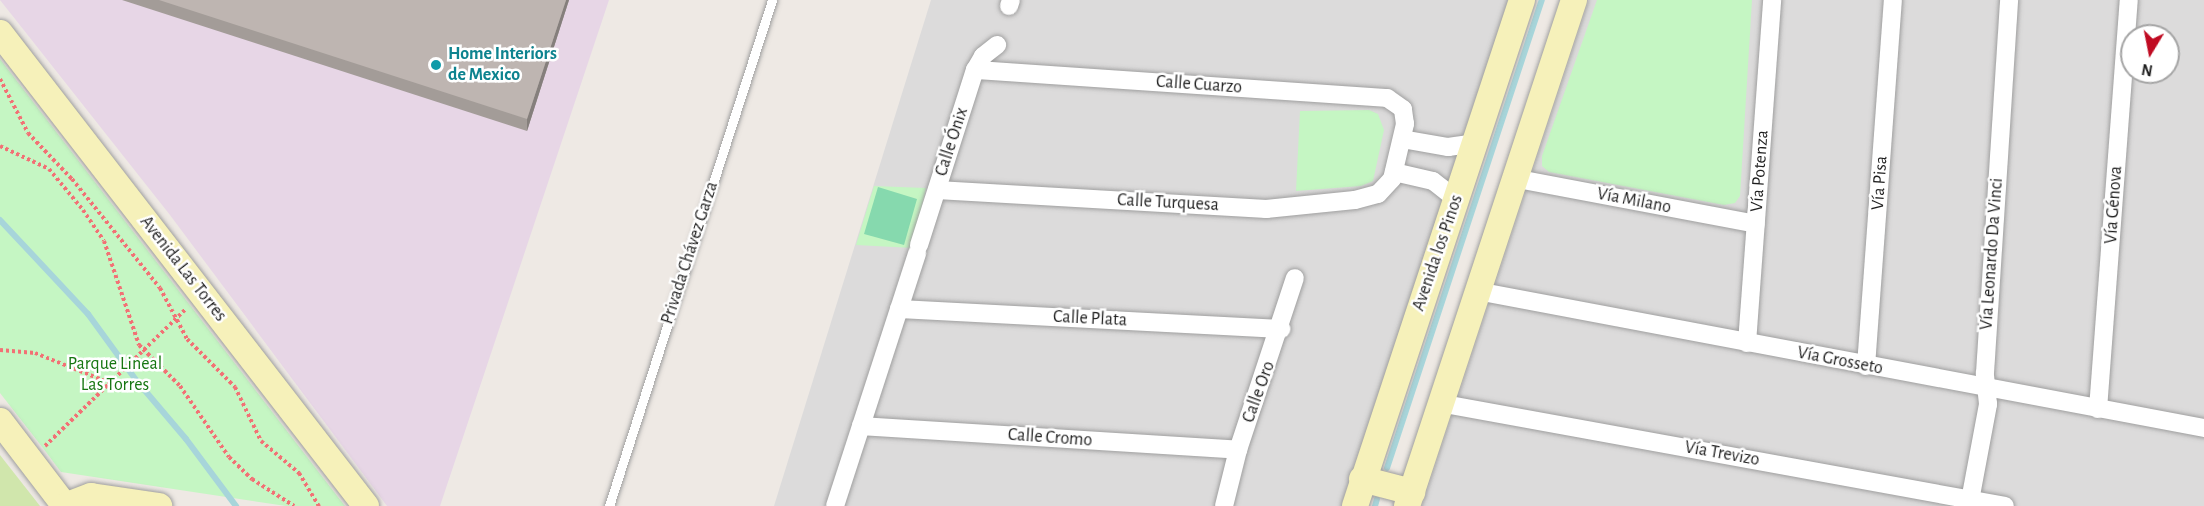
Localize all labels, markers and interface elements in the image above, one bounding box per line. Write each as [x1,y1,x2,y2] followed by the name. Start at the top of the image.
[2120,24,2180,84] north arrow
[448,44,557,86] place label: Home Interiors de Mexico
[429,58,443,72] marker: Home Interiors de Mexico
[2140,61,2154,79] text: N
[1155,71,1243,99] street label: Calle Cuarzo
[931,105,973,179] street label: Calle Ónix
[1746,129,1774,213] street label: Vía Potenza
[1867,155,1893,211] street label: Vía Pisa
[2101,165,2127,245] street label: Vía Génova
[1976,177,2008,331] street label: Vía Leonardo Da Vinci
[657,179,723,327] street label: Privada Chávez Garza
[1595,183,1673,219] street label: Vía Milano
[1117,190,1219,216] street label: Calle Turquesa
[1408,192,1468,314] street label: Avenida los Pinos
[135,212,231,326] street label: Avenida Las Torres
[1052,306,1128,332] street label: Calle Plata
[1795,342,1885,380] street label: Vía Grosseto
[68,354,162,397] park label: Parque Lineal Las Torres
[1238,358,1280,426] street label: Calle Oro
[1007,424,1093,452] street label: Calle Cromo
[1683,437,1761,471] street label: Vía Trevizo

